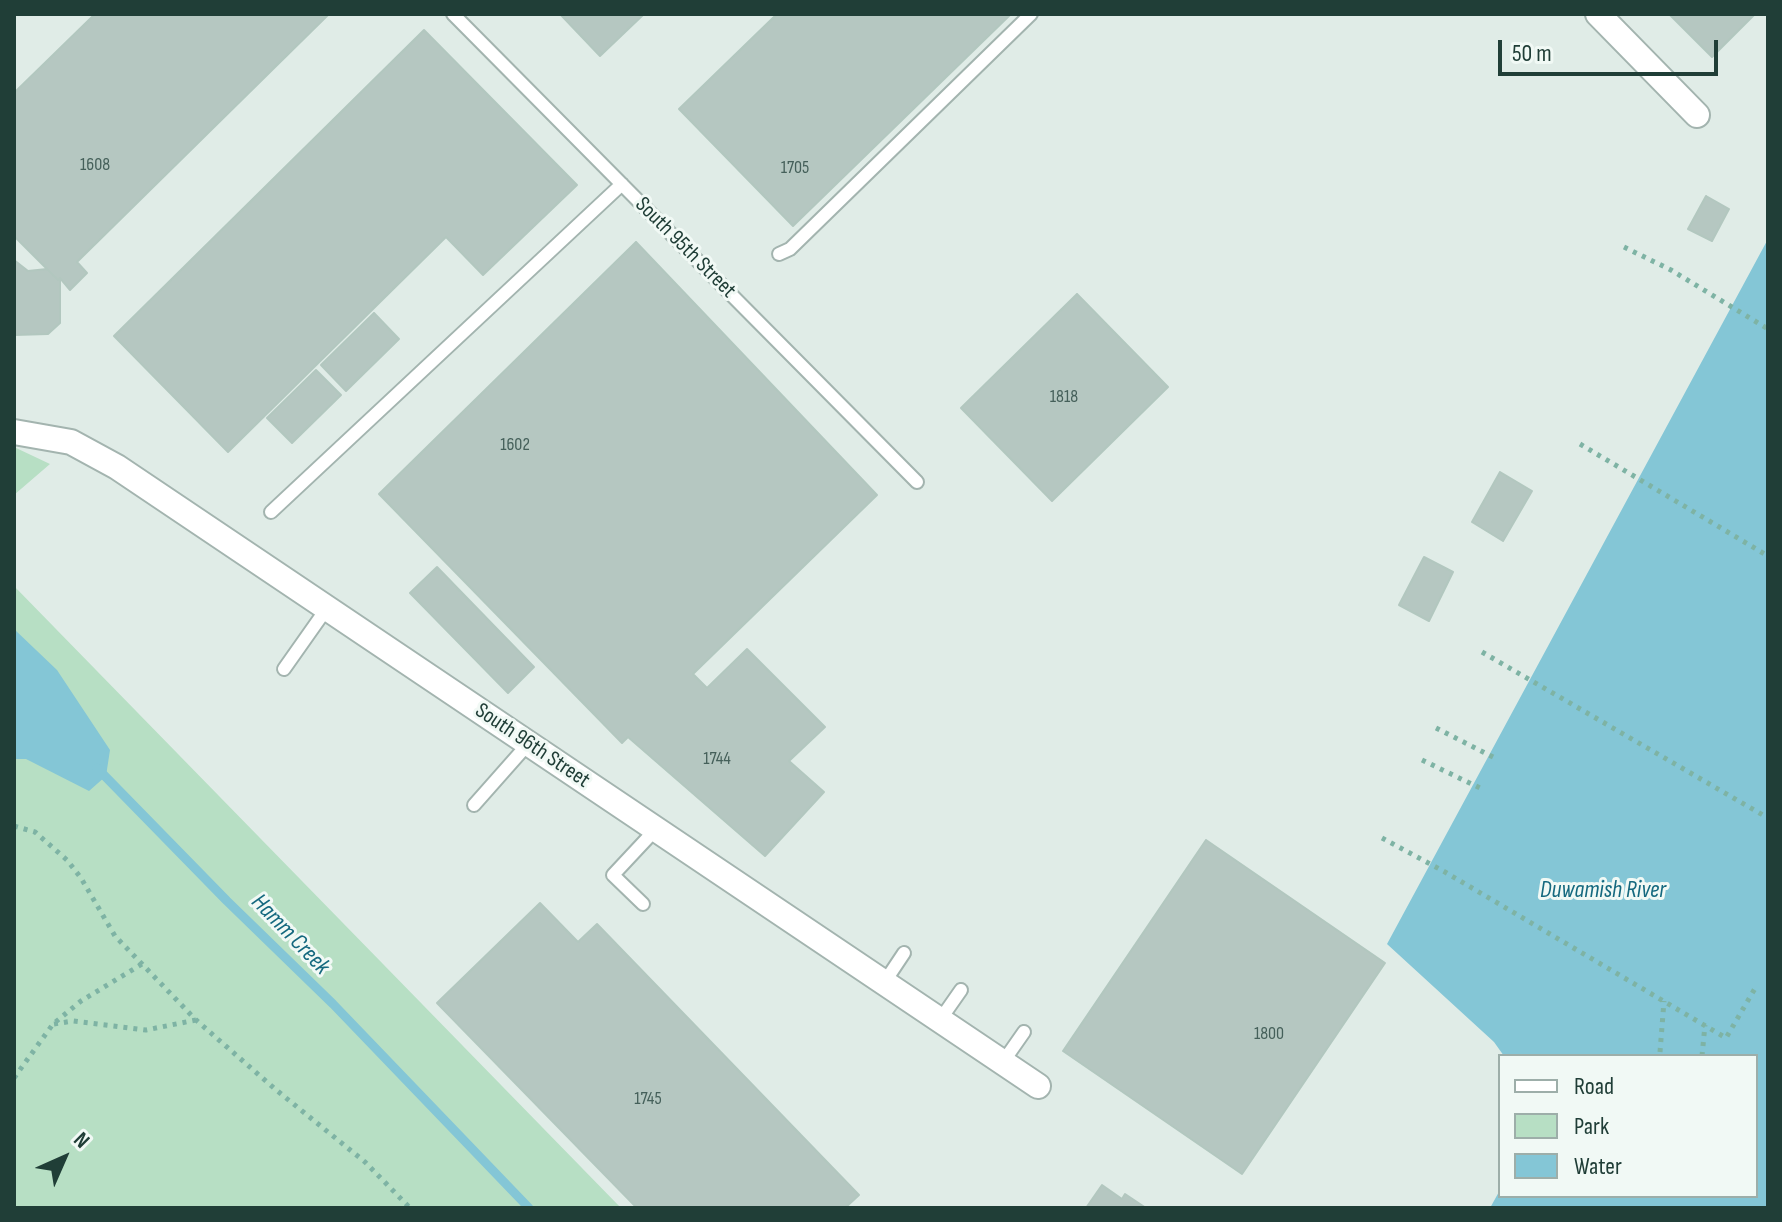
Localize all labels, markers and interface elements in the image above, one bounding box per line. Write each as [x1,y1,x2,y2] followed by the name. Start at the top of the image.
[1502,24,1722,74] scale bar
[1512,39,1552,68] text: 50 m
[80,154,110,176] house number: 1608
[781,157,809,179] house number: 1705
[629,192,741,304] street label: South 95th Street
[1050,386,1078,408] house number: 1818
[500,434,530,456] house number: 1602
[470,698,594,794] street label: South 96th Street
[703,748,731,770] house number: 1744
[1540,877,1666,905] water label: Duwamish River
[245,889,335,981] water label: Hamm Creek
[1254,1023,1284,1045] house number: 1800
[1498,1054,1758,1198] legend
[1574,1072,1614,1101] text: Road
[634,1088,662,1110] house number: 1745
[1574,1112,1609,1141] text: Park
[24,1118,104,1198] north arrow
[68,1127,95,1154] text: N
[1574,1152,1622,1181] text: Water

